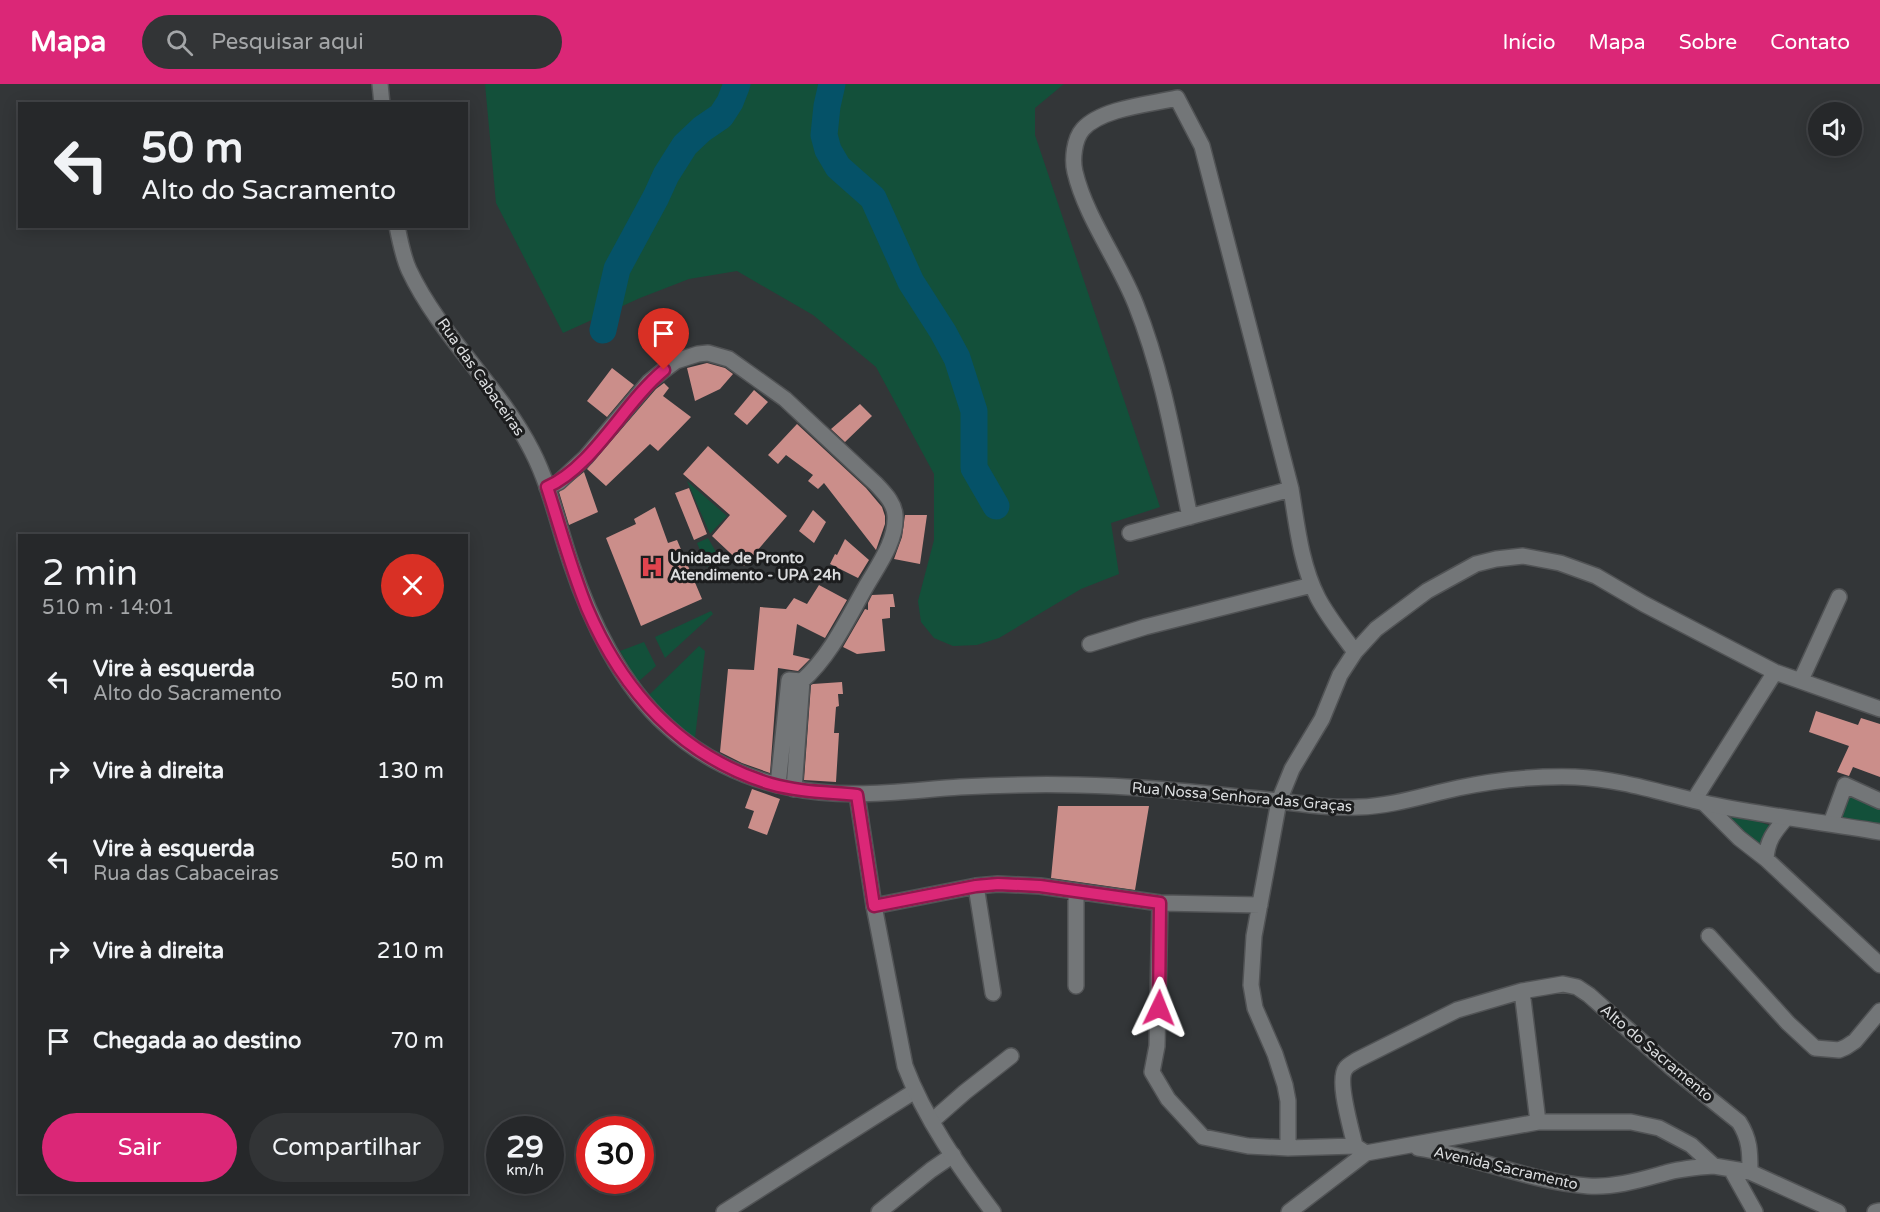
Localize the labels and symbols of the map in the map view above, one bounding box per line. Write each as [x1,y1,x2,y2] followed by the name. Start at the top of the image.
[638,308,689,370] pin
[434,315,528,439] street label: Rua das Cabaceiras
[670,549,841,584] place label: Unidade de Pronto Atendimento - UPA 24h
[639,554,665,580] hospital icon: Unidade de Pronto Atendimento - UPA 24h
[1131,778,1353,816] street label: Rua Nossa Senhora das Graças
[1127,976,1191,1040] position arrow
[1597,1001,1717,1105] street label: Alto do Sacramento
[576,1116,654,1194] speed limit sign: 30
[1432,1143,1580,1193] street label: Avenida Sacramento

